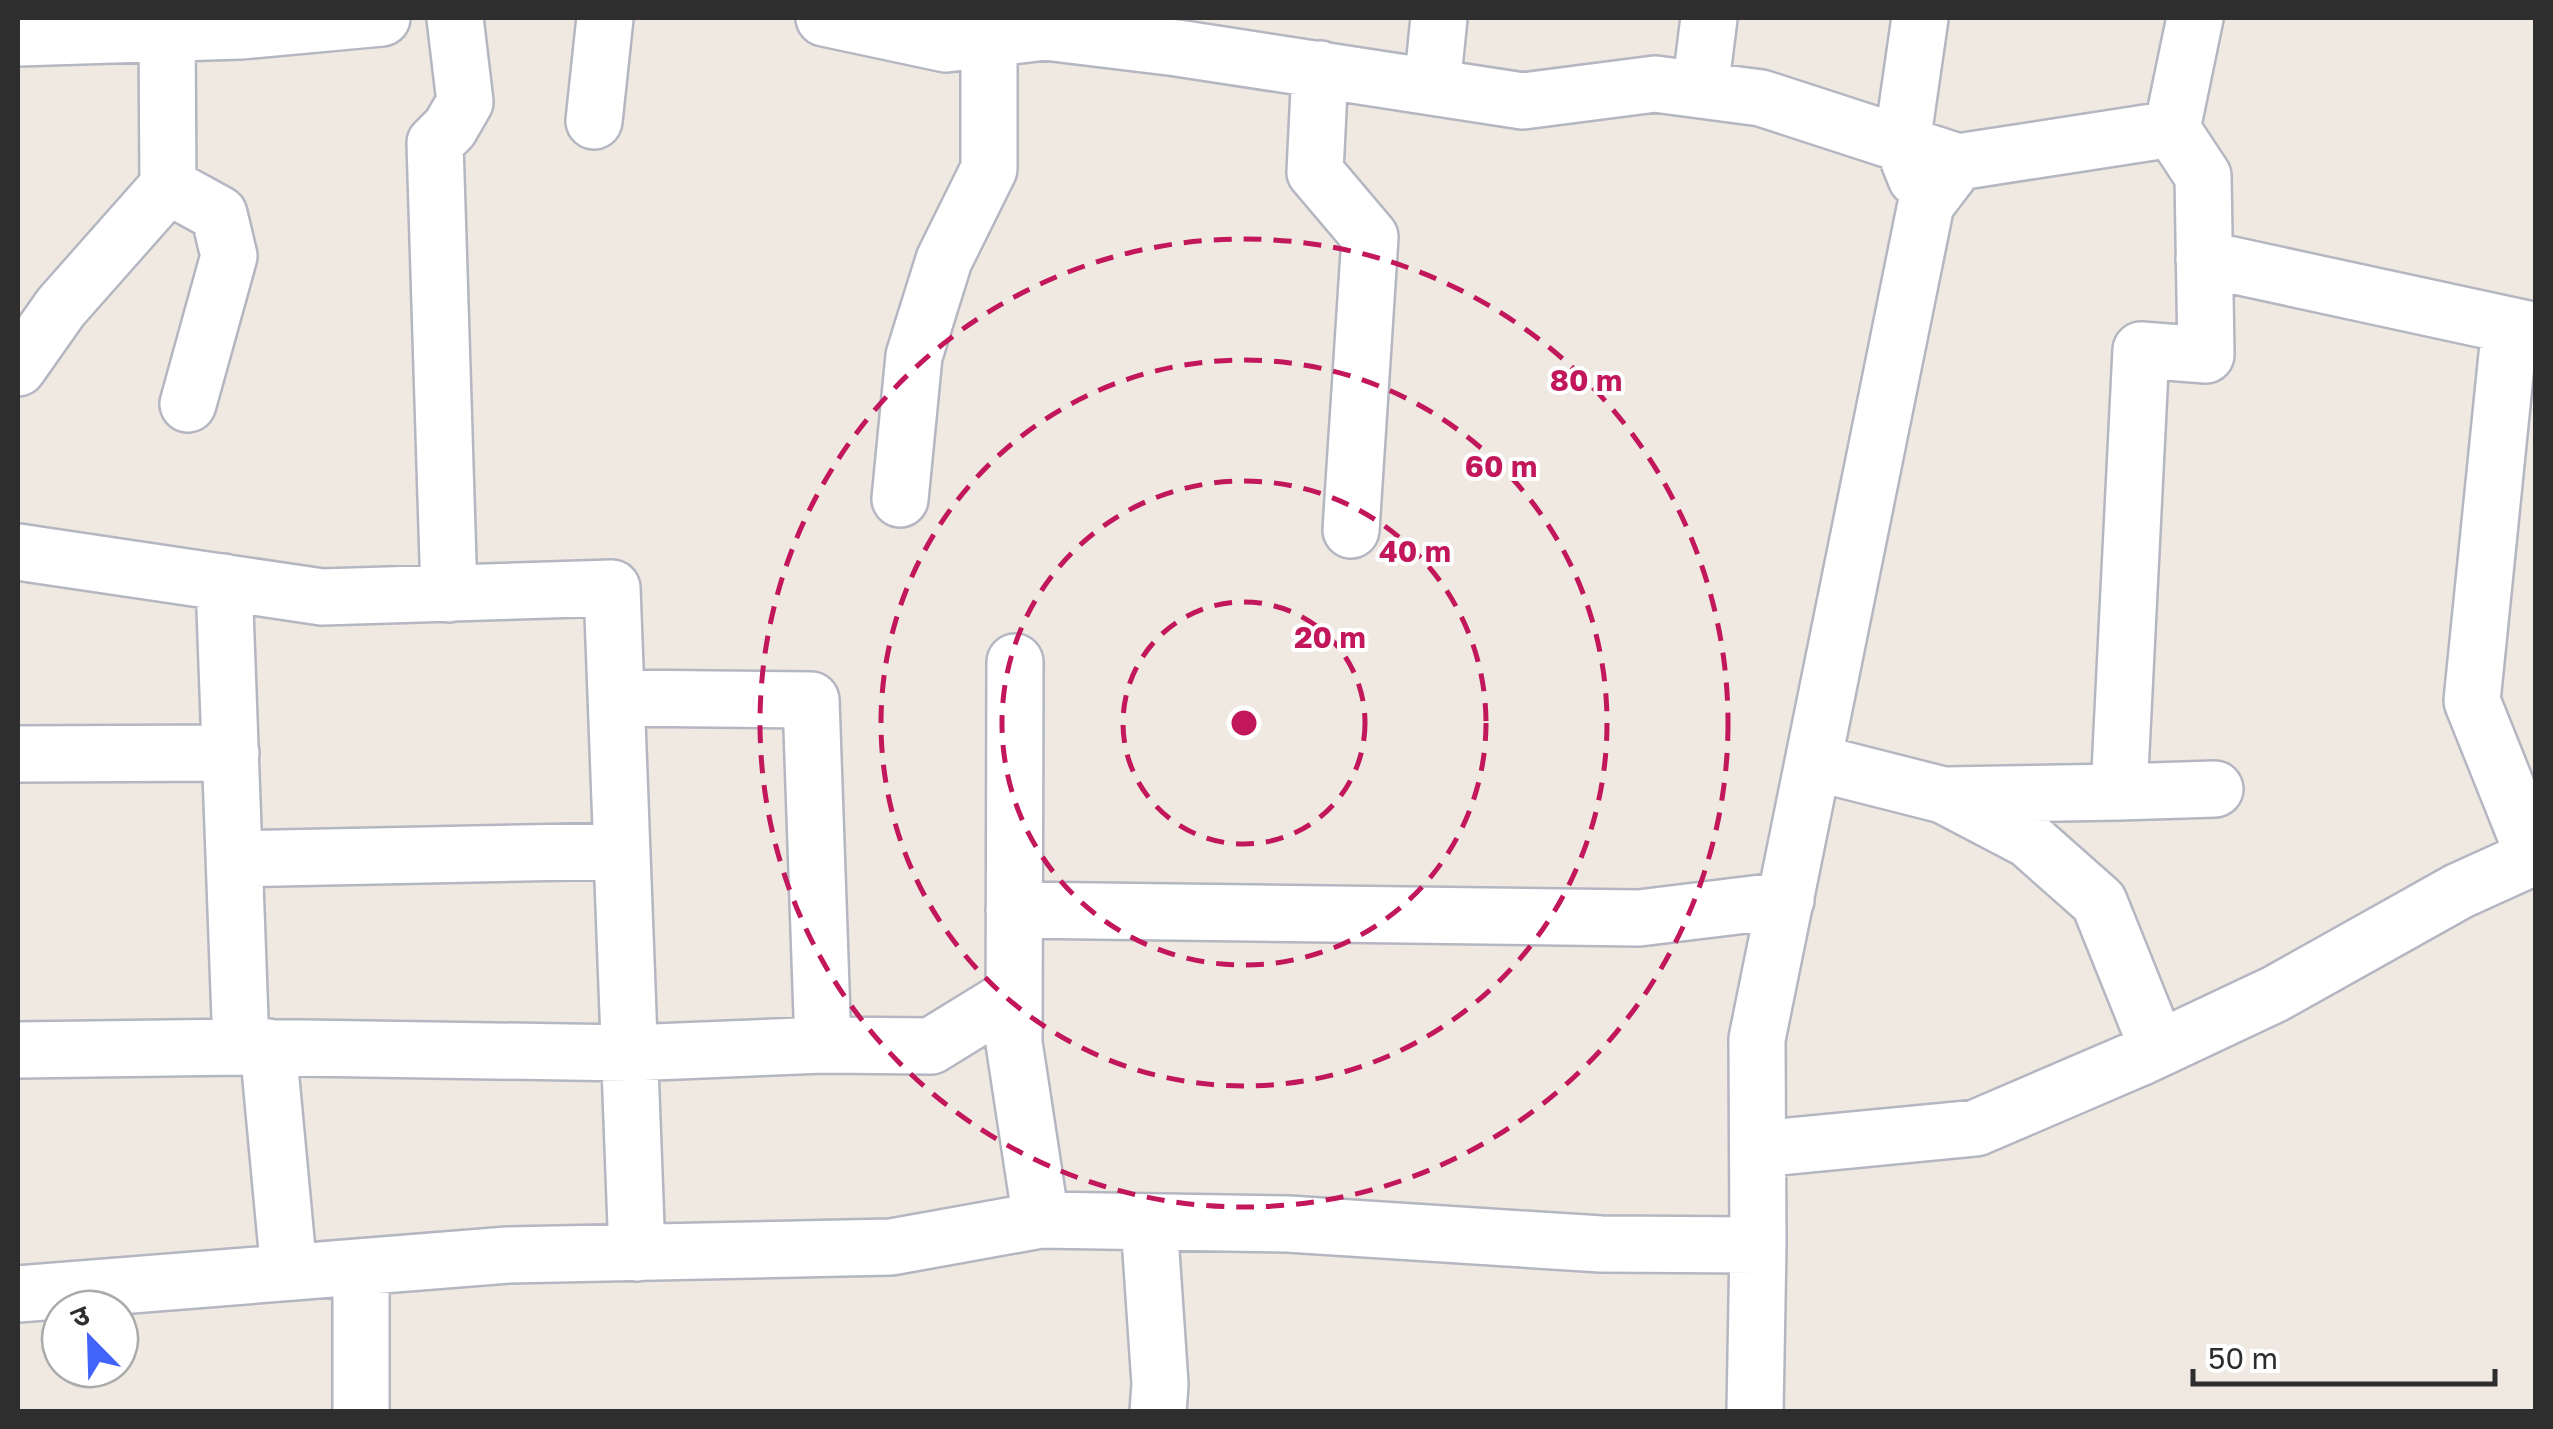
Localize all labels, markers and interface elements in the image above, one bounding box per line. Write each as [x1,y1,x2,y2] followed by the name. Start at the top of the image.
[1550,362,1622,398] text: 80 m
[1465,448,1537,484] text: 60 m
[1379,533,1451,569] text: 40 m
[1294,619,1366,655] text: 20 m
[1226,705,1262,741] centre of rings
[40,1289,140,1389] north arrow
[66,1297,95,1334] text: उ
[2193,1324,2496,1386] scale bar
[2208,1340,2278,1376] text: 50 m

